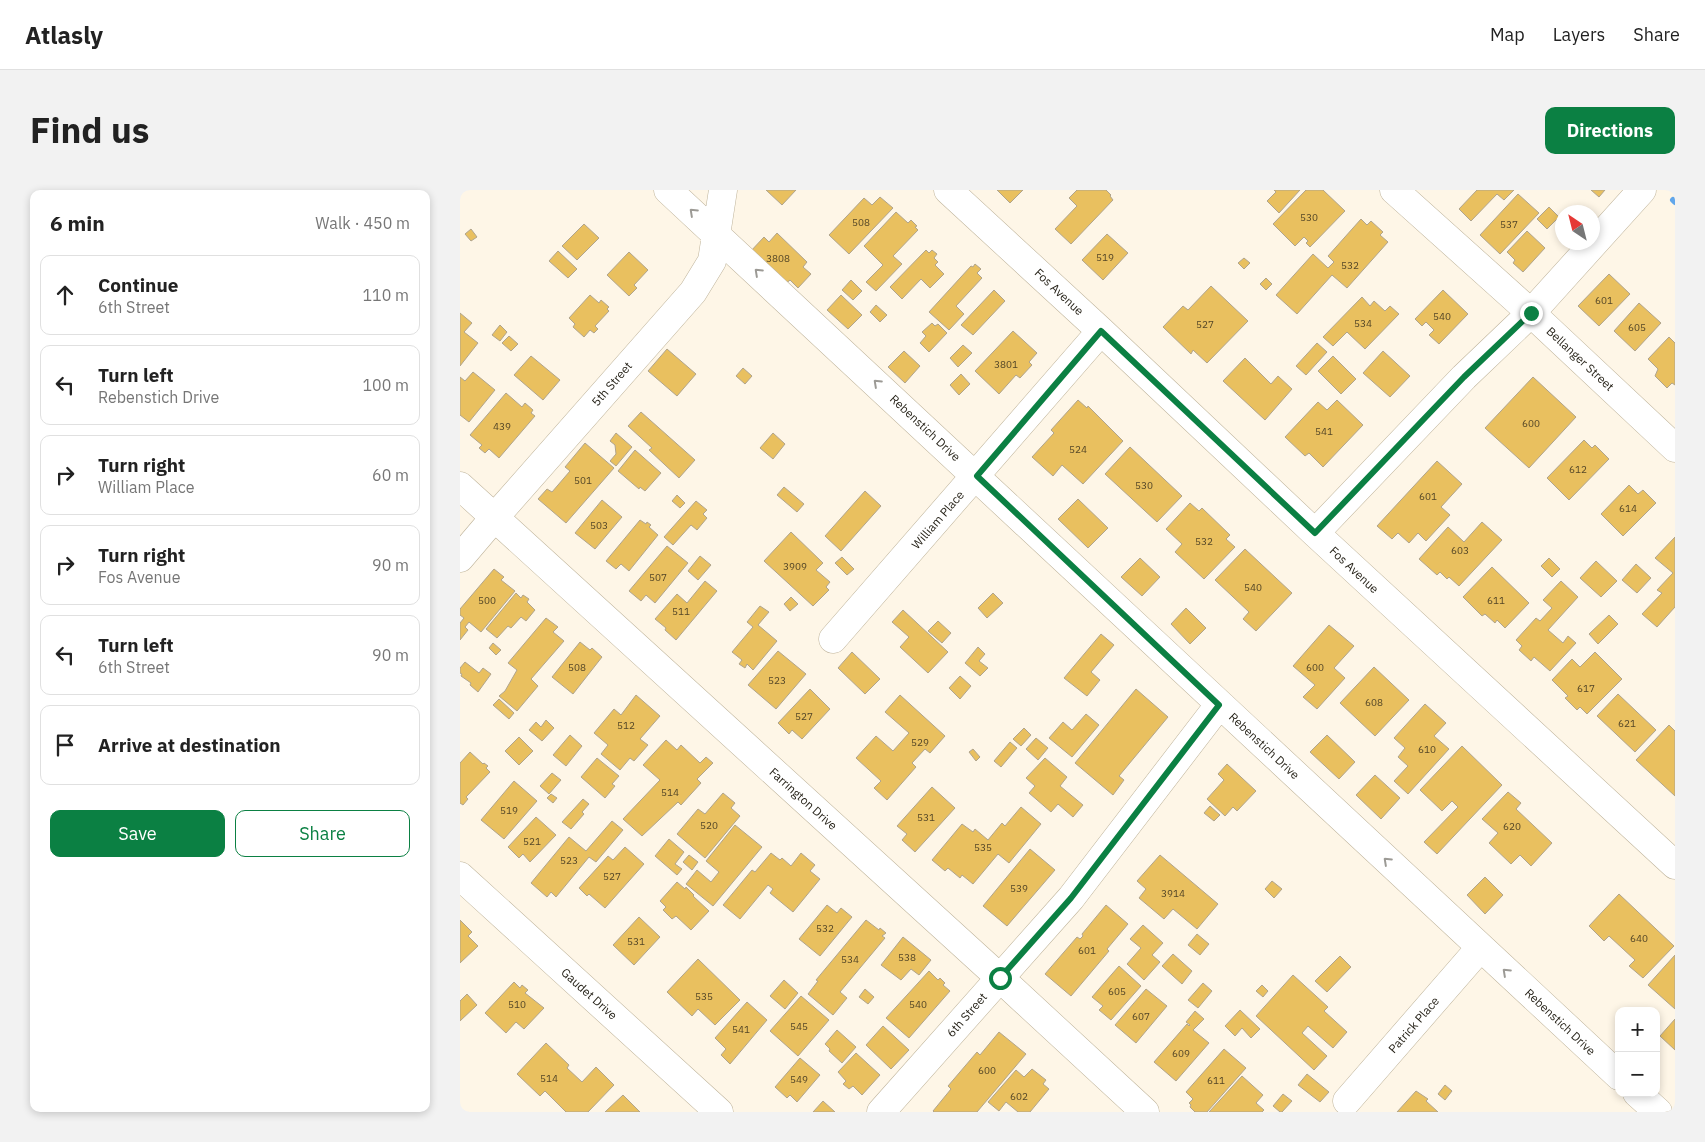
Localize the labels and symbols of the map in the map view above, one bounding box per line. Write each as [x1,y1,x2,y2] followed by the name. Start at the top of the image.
[1555,205,1600,250] north arrow
[689,209,698,218] one-way arrow
[1300,211,1318,224] house number: 530
[852,216,870,229] house number: 508
[1500,218,1518,231] house number: 537
[1096,251,1114,264] house number: 519
[766,252,790,265] house number: 3808
[1341,259,1359,272] house number: 532
[1032,265,1087,318] street label: Fos Avenue
[754,269,763,278] one-way arrow
[1595,294,1613,307] house number: 601
[1520,302,1543,325] route end
[1433,310,1451,323] house number: 540
[1354,317,1372,330] house number: 534
[1196,318,1214,331] house number: 527
[1628,321,1646,334] house number: 605
[1543,323,1617,394] street label: Bellanger Street
[588,358,635,409] street label: 5th Street
[994,358,1018,371] house number: 3801
[873,380,882,389] one-way arrow
[887,391,964,464] street label: Rebenstich Drive
[1522,417,1540,430] house number: 600
[493,420,511,433] house number: 439
[1315,425,1333,438] house number: 541
[1069,443,1087,456] house number: 524
[1569,463,1587,476] house number: 612
[574,474,592,487] house number: 501
[1135,479,1153,492] house number: 530
[908,487,967,552] street label: William Place
[1419,490,1437,503] house number: 601
[1619,502,1637,515] house number: 614
[590,519,608,532] house number: 503
[1195,535,1213,548] house number: 532
[1327,543,1382,596] street label: Fos Avenue
[1451,544,1469,557] house number: 603
[783,560,807,573] house number: 3909
[649,571,667,584] house number: 507
[1244,581,1262,594] house number: 540
[478,594,496,607] house number: 500
[1487,594,1505,607] house number: 611
[672,605,690,618] house number: 511
[568,661,586,674] house number: 508
[1306,661,1324,674] house number: 600
[768,674,786,687] house number: 523
[1577,682,1595,695] house number: 617
[1365,696,1383,709] house number: 608
[1226,709,1303,782] street label: Rebenstich Drive
[795,710,813,723] house number: 527
[1618,717,1636,730] house number: 621
[617,719,635,732] house number: 512
[911,736,929,749] house number: 529
[1418,743,1436,756] house number: 610
[766,764,841,833] street label: Farrington Drive
[661,786,679,799] house number: 514
[500,804,518,817] house number: 519
[917,811,935,824] house number: 531
[700,819,718,832] house number: 520
[1503,820,1521,833] house number: 620
[523,835,541,848] house number: 521
[974,841,992,854] house number: 535
[560,854,578,867] house number: 523
[1384,858,1393,867] one-way arrow
[603,870,621,883] house number: 527
[1010,882,1028,895] house number: 539
[1161,887,1185,900] house number: 3914
[816,922,834,935] house number: 532
[1630,932,1648,945] house number: 640
[627,935,645,948] house number: 531
[1078,944,1096,957] house number: 601
[898,951,916,964] house number: 538
[841,953,859,966] house number: 534
[558,965,621,1023] street label: Gaudet Drive
[989,967,1012,990] route start
[1502,969,1511,978] one-way arrow
[1108,985,1126,998] house number: 605
[1522,985,1599,1058] street label: Rebenstich Drive
[943,989,990,1040] street label: 6th Street
[695,990,713,1003] house number: 535
[1385,993,1442,1056] street label: Patrick Place
[508,998,526,1011] house number: 510
[909,998,927,1011] house number: 540
[1132,1010,1150,1023] house number: 607
[790,1020,808,1033] house number: 545
[732,1023,750,1036] house number: 541
[1172,1047,1190,1060] house number: 609
[978,1064,996,1077] house number: 600
[540,1072,558,1085] house number: 514
[790,1073,808,1086] house number: 549
[1207,1074,1225,1087] house number: 611
[1010,1090,1028,1103] house number: 602

